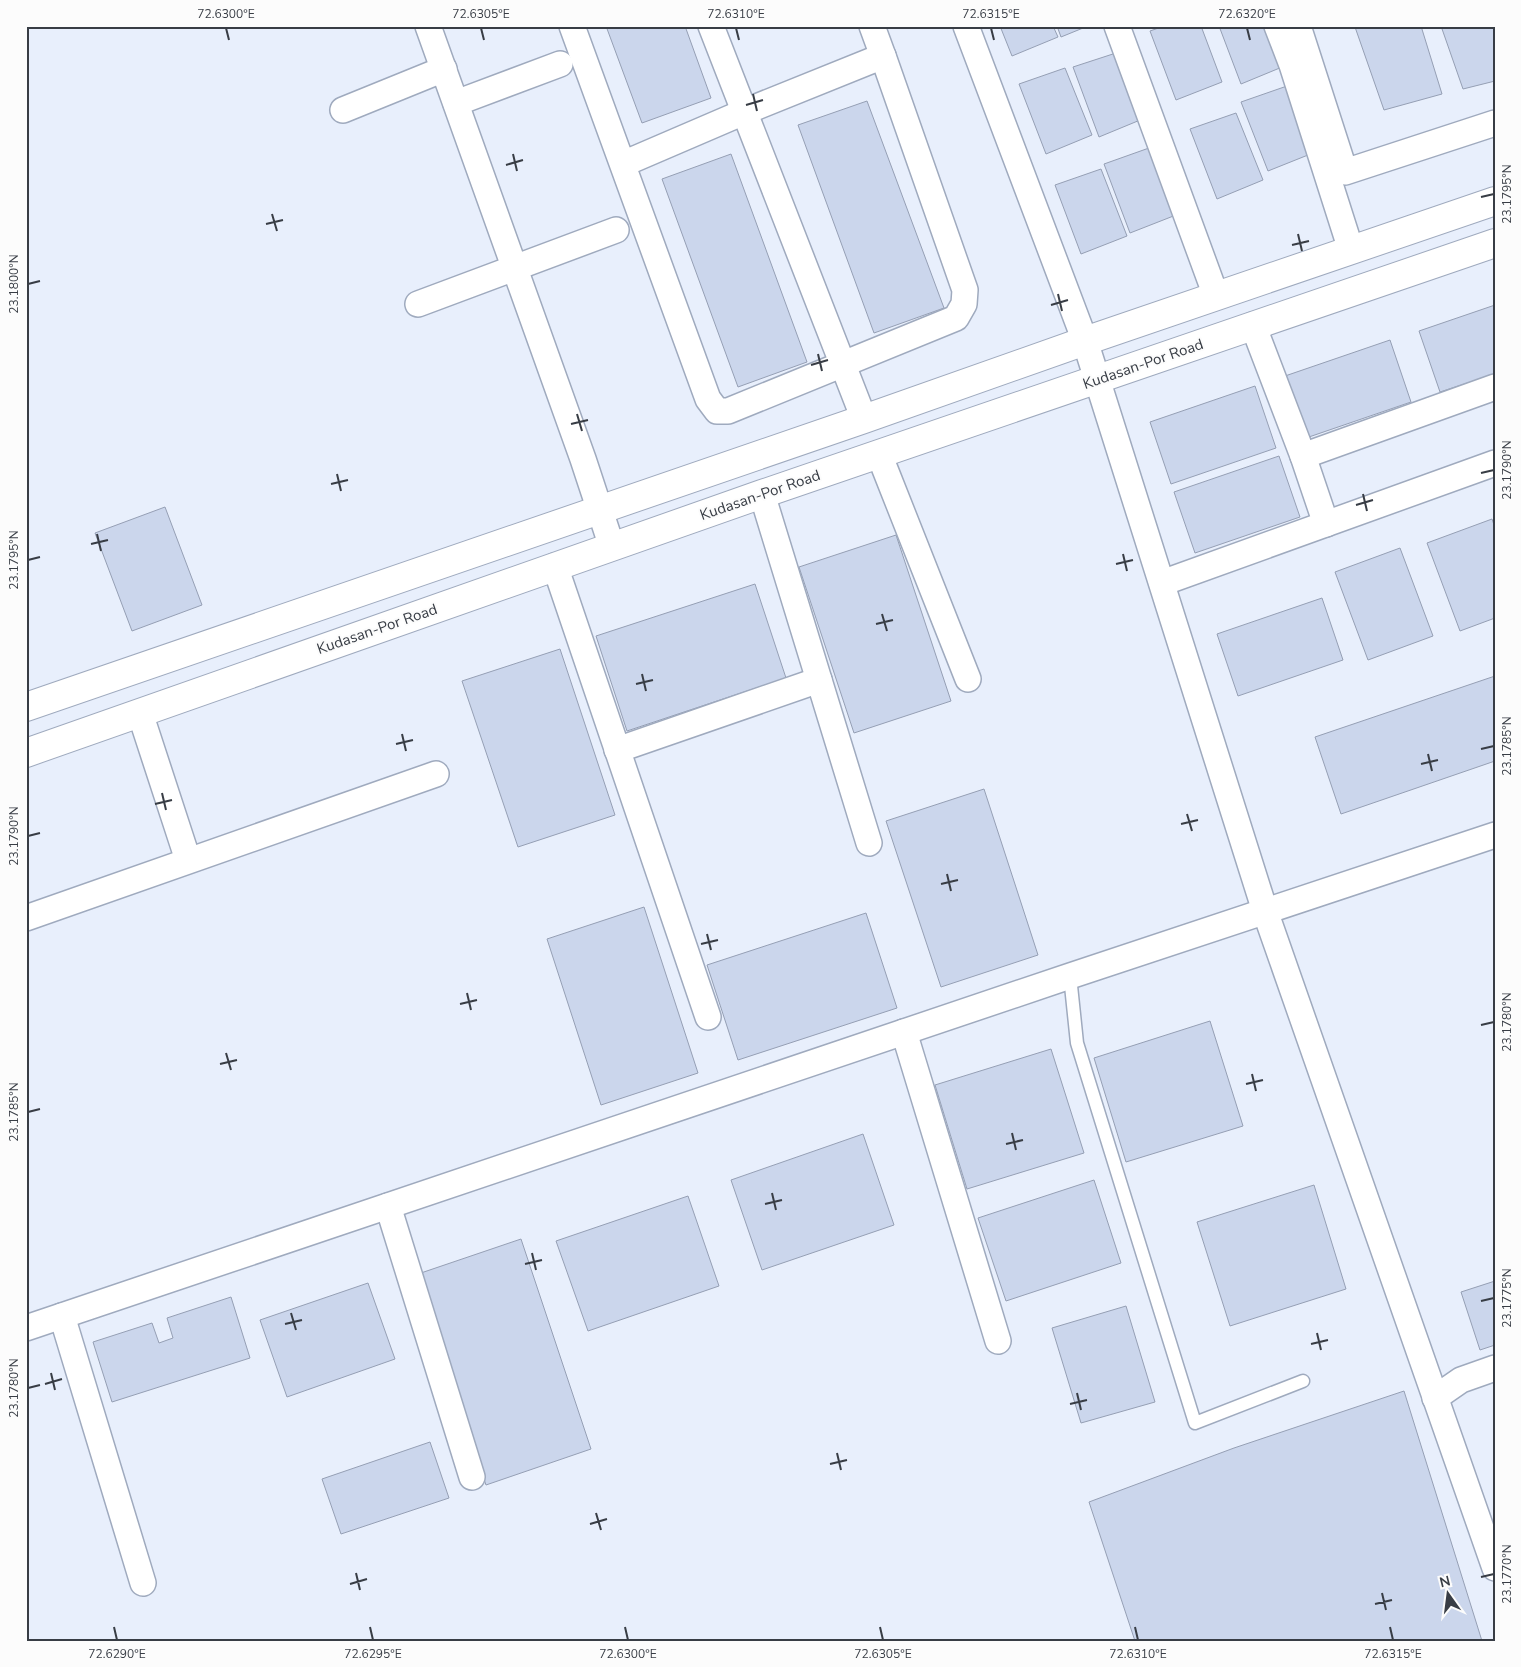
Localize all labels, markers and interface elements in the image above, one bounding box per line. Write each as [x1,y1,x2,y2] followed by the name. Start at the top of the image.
[197,6,255,22] text: 72.6300°E
[452,6,510,22] text: 72.6305°E
[707,6,765,22] text: 72.6310°E
[962,6,1020,22] text: 72.6315°E
[1218,6,1276,22] text: 72.6320°E
[1499,164,1515,224] text: 23.1795°N
[6,254,22,314] text: 23.1800°N
[1080,334,1206,394] street label: Kudasan-Por Road
[1499,440,1515,500] text: 23.1790°N
[697,465,823,525] street label: Kudasan-Por Road
[6,530,22,590] text: 23.1795°N
[314,599,440,659] street label: Kudasan-Por Road
[1499,716,1515,776] text: 23.1785°N
[6,806,22,866] text: 23.1790°N
[1499,992,1515,1052] text: 23.1780°N
[6,1082,22,1142] text: 23.1785°N
[1499,1268,1515,1328] text: 23.1775°N
[6,1358,22,1418] text: 23.1780°N
[1499,1544,1515,1604] text: 23.1770°N
[1424,1570,1474,1620] north arrow
[1438,1571,1452,1592] text: N
[88,1646,146,1662] text: 72.6290°E
[344,1646,402,1662] text: 72.6295°E
[599,1646,657,1662] text: 72.6300°E
[854,1646,912,1662] text: 72.6305°E
[1109,1646,1167,1662] text: 72.6310°E
[1364,1646,1422,1662] text: 72.6315°E

